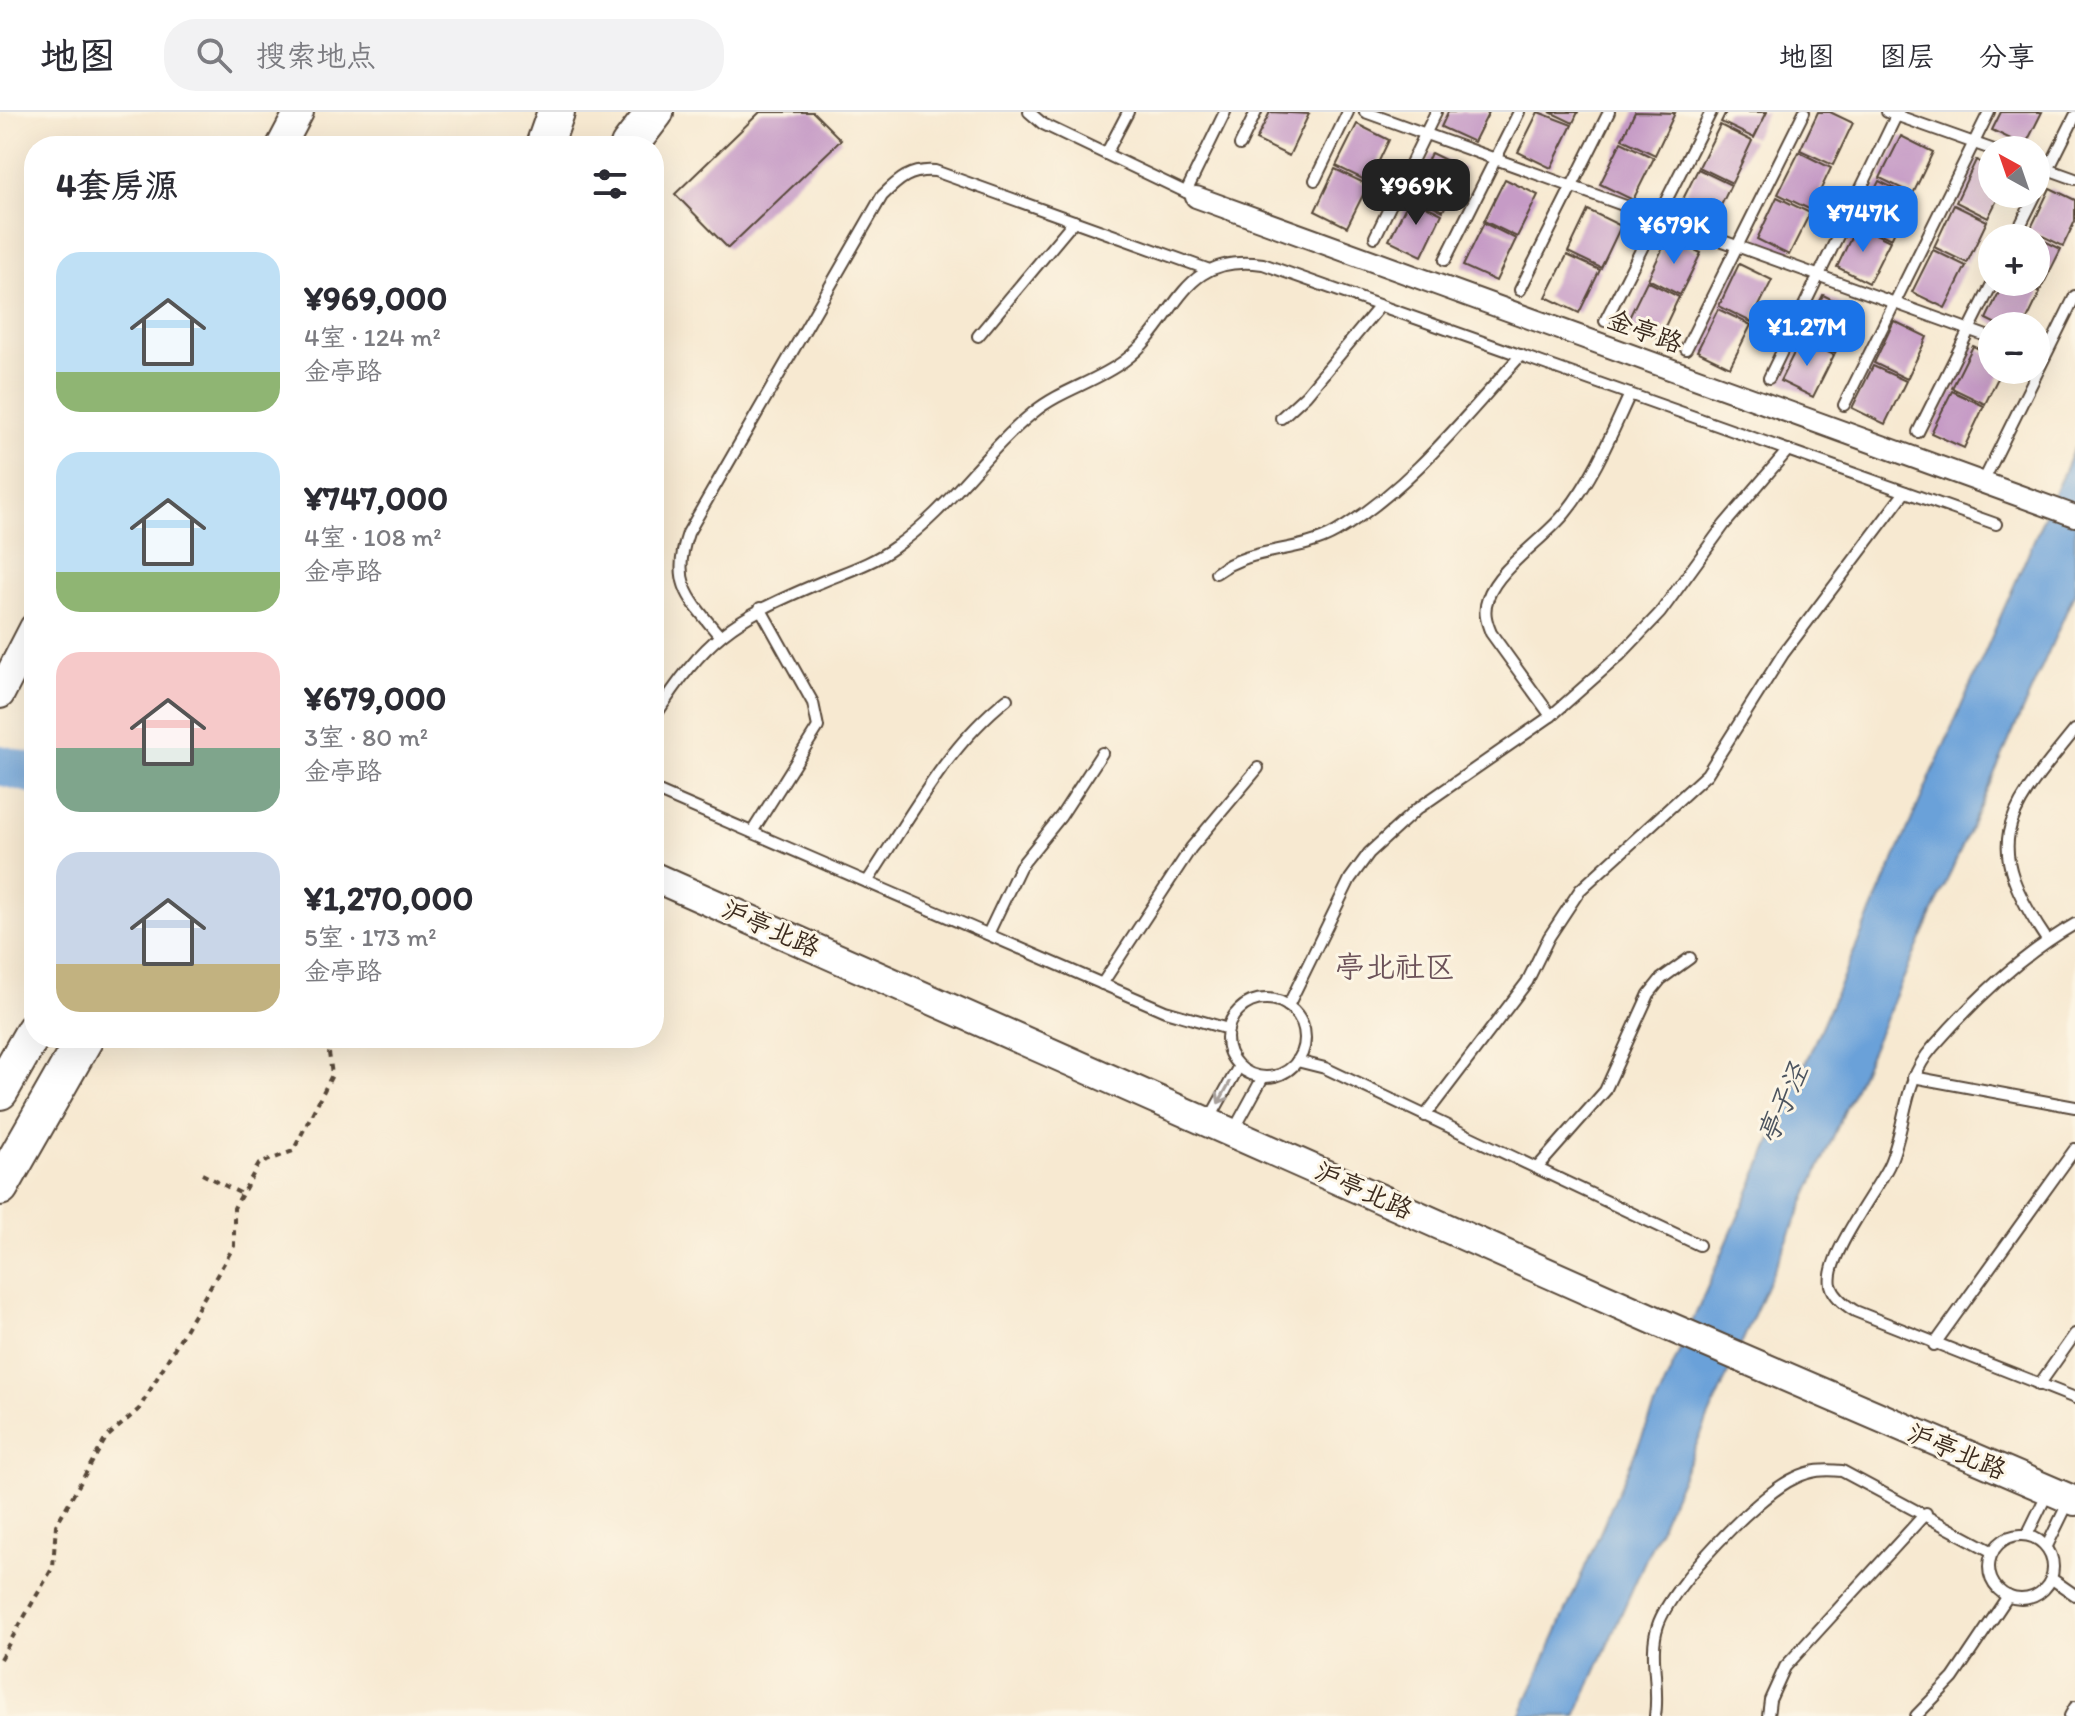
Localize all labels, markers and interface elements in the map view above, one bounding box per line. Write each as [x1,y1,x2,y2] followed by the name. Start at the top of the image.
[164,19,724,91] search box
[40,33,116,79] text: 地图
[192,33,236,77] icon: search
[256,37,376,74] text: 搜索地点
[1779,39,1835,73] text: 地图
[1879,39,1935,73] text: 图层
[1979,39,2035,73] text: 分享
[1978,136,2050,208] north arrow
[1978,136,2050,384] map controls
[1360,159,1472,227] pin: ¥969K
[588,162,632,206] icon: filters
[56,165,178,206] text: 4套房源
[1380,169,1452,201] text: ¥969K
[1807,186,1919,254] pin: ¥747K
[1827,196,1899,228] text: ¥747K
[1618,198,1730,266] pin: ¥679K
[1638,208,1710,240] text: ¥679K
[1978,224,2050,296] button: +
[304,278,447,319] text: ¥969,000
[120,284,216,380] icon: home
[1742,300,1872,368] pin: ¥1.27M
[1603,303,1687,359] street label: 金亭路
[1767,310,1847,342] text: ¥1.27M
[1978,312,2050,384] button: −
[304,321,441,353] text: 4室 · 124 m²
[304,355,382,387] text: 金亭路
[304,478,448,519] text: ¥747,000
[120,484,216,580] icon: home
[304,521,442,553] text: 4室 · 108 m²
[304,555,382,587] text: 金亭路
[304,678,447,719] text: ¥679,000
[120,684,216,780] icon: home
[304,721,428,753] text: 3室 · 80 m²
[304,755,382,787] text: 金亭路
[304,878,473,919] text: ¥1,270,000
[120,884,216,980] icon: home
[717,892,825,964] street label: 沪亭北路
[304,921,437,953] text: 5室 · 173 m²
[1335,948,1455,985] district label: 亭北社区
[304,955,382,987] text: 金亭路
[1749,1057,1815,1148] water label: 亭子泾
[1216,1081,1231,1105] one-way arrow
[1310,1154,1418,1226] street label: 沪亭北路
[1903,1416,2011,1486] street label: 沪亭北路

